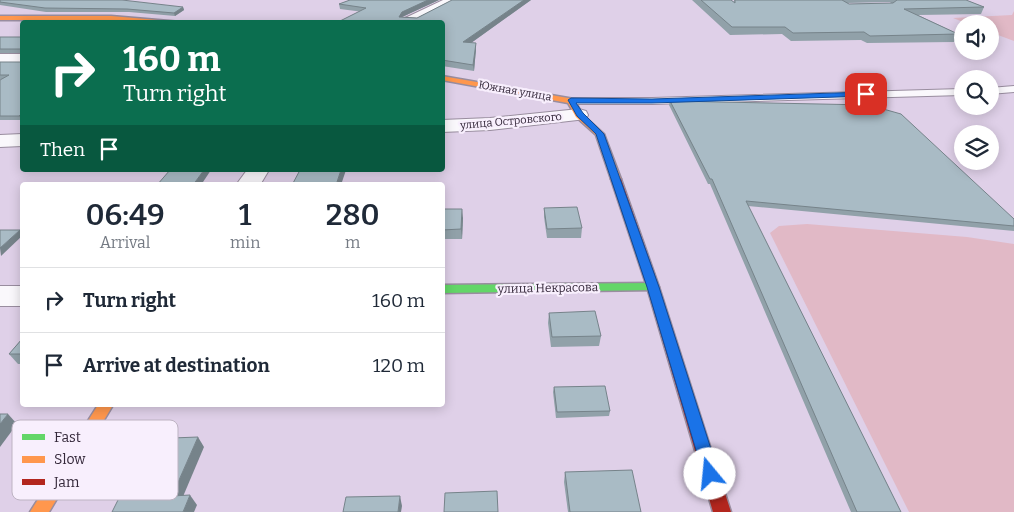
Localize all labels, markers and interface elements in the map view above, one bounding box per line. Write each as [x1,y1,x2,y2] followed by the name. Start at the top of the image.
[954,15,999,170] map controls
[954,15,999,60] button: sound
[123,38,221,80] text: 160 m
[40,40,105,105] icon: right
[954,70,999,115] button: search
[845,73,887,115] pin
[477,78,553,104] street label: Южная улица
[123,80,226,107] text: Turn right
[852,80,880,108] icon: arrive
[459,110,562,132] street label: улица Островского
[954,125,999,170] button: layers
[95,135,123,163] icon: arrive
[40,138,85,161] text: Then
[85,197,165,233] text: 06:49
[239,197,252,233] text: 1
[326,197,380,233] text: 280
[100,233,150,252] text: Arrival
[230,233,260,252] text: min
[345,233,360,252] text: m
[497,280,599,296] street label: улица Некрасова
[40,286,68,314] icon: right
[83,289,176,312] text: Turn right
[372,289,425,312] text: 160 m
[40,351,68,379] icon: arrive
[83,354,270,377] text: Arrive at destination
[373,354,425,377] text: 120 m
[12,420,178,500] legend
[54,429,81,446] text: Fast
[683,447,735,499] position arrow
[54,451,86,468] text: Slow
[53,474,80,491] text: Jam

